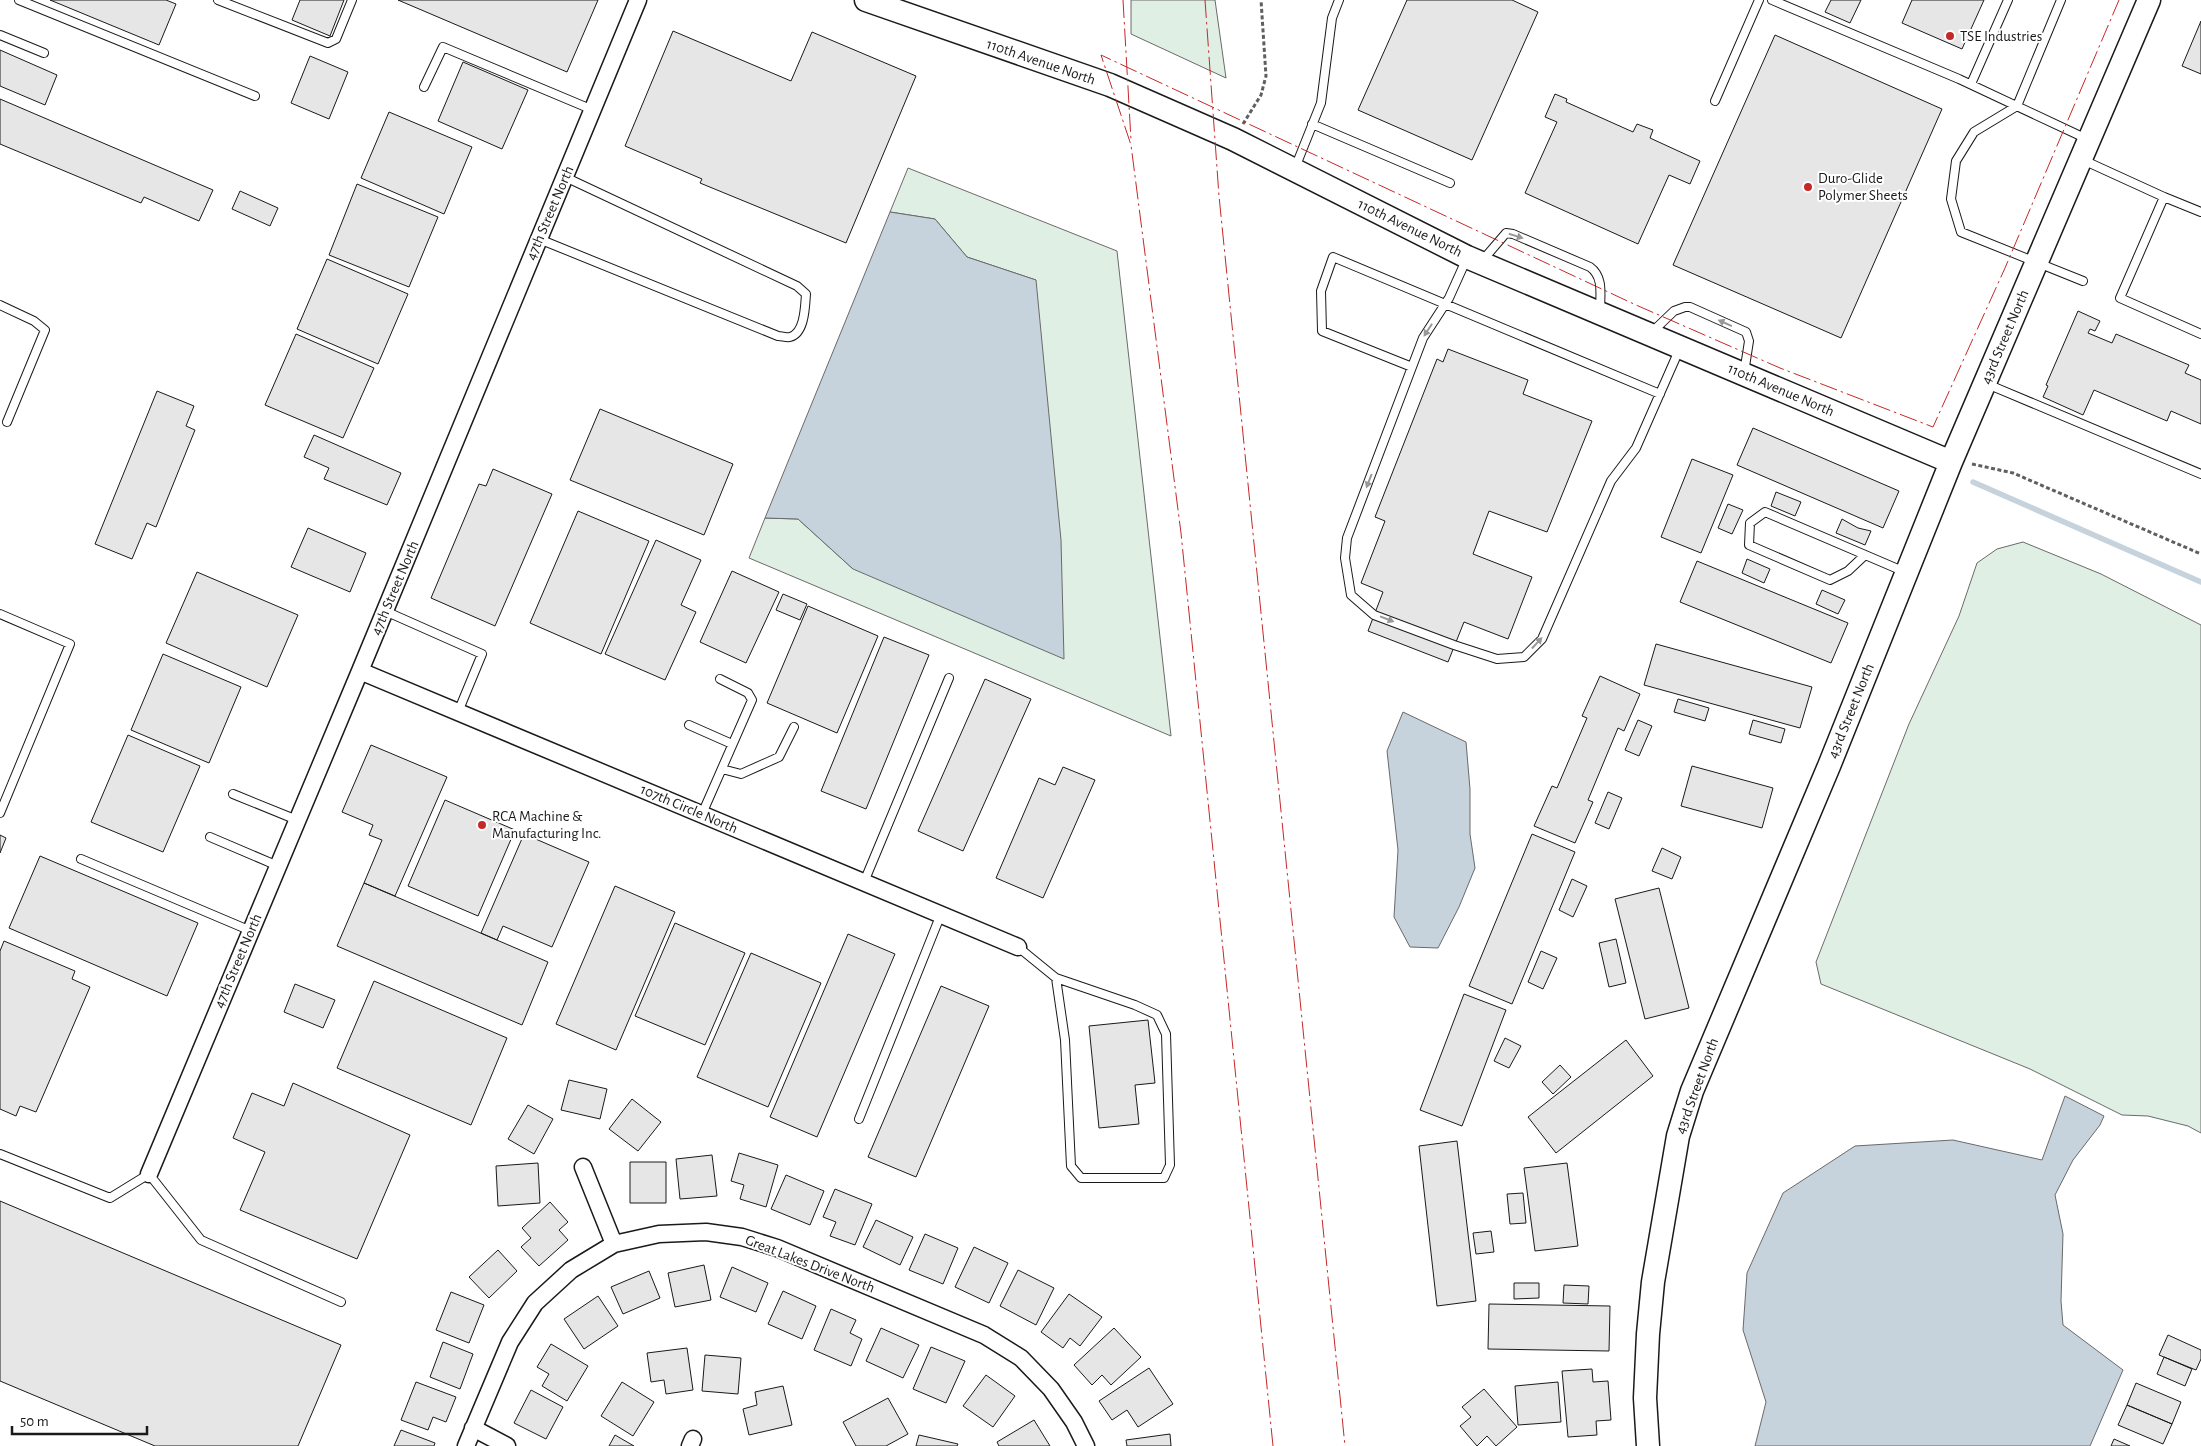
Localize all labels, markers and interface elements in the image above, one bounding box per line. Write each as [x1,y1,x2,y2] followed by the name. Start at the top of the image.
[1960,29,2042,44] place label: TSE Industries
[1944,30,1956,42] marker: TSE Industries
[985,36,1097,88] street label: 110th Avenue North
[523,164,577,262] street label: 47th Street North
[1818,171,1908,203] place label: Duro-Glide Polymer Sheets
[1802,181,1814,193] marker: Duro-Glide Polymer Sheets
[1355,196,1465,260] street label: 110th Avenue North
[1508,232,1523,240] one-way arrow
[1978,288,2032,386] street label: 43rd Street North
[1718,319,1732,327] one-way arrow
[1423,323,1432,337] one-way arrow
[1726,361,1836,419] street label: 110th Avenue North
[1364,474,1372,488] one-way arrow
[368,539,422,637] street label: 47th Street North
[1380,616,1395,624] one-way arrow
[1531,638,1543,650] one-way arrow
[1825,661,1877,761] street label: 43rd Street North
[638,782,740,836] street label: 107th Circle North
[492,809,601,841] place label: RCA Machine & Manufacturing Inc.
[476,819,488,831] marker: RCA Machine & Manufacturing Inc.
[211,912,265,1010] street label: 47th Street North
[1673,1036,1721,1136] street label: 43rd Street North
[743,1232,877,1296] street label: Great Lakes Drive North
[12,1404,148,1436] scale bar
[20,1414,49,1429] text: 50 m

